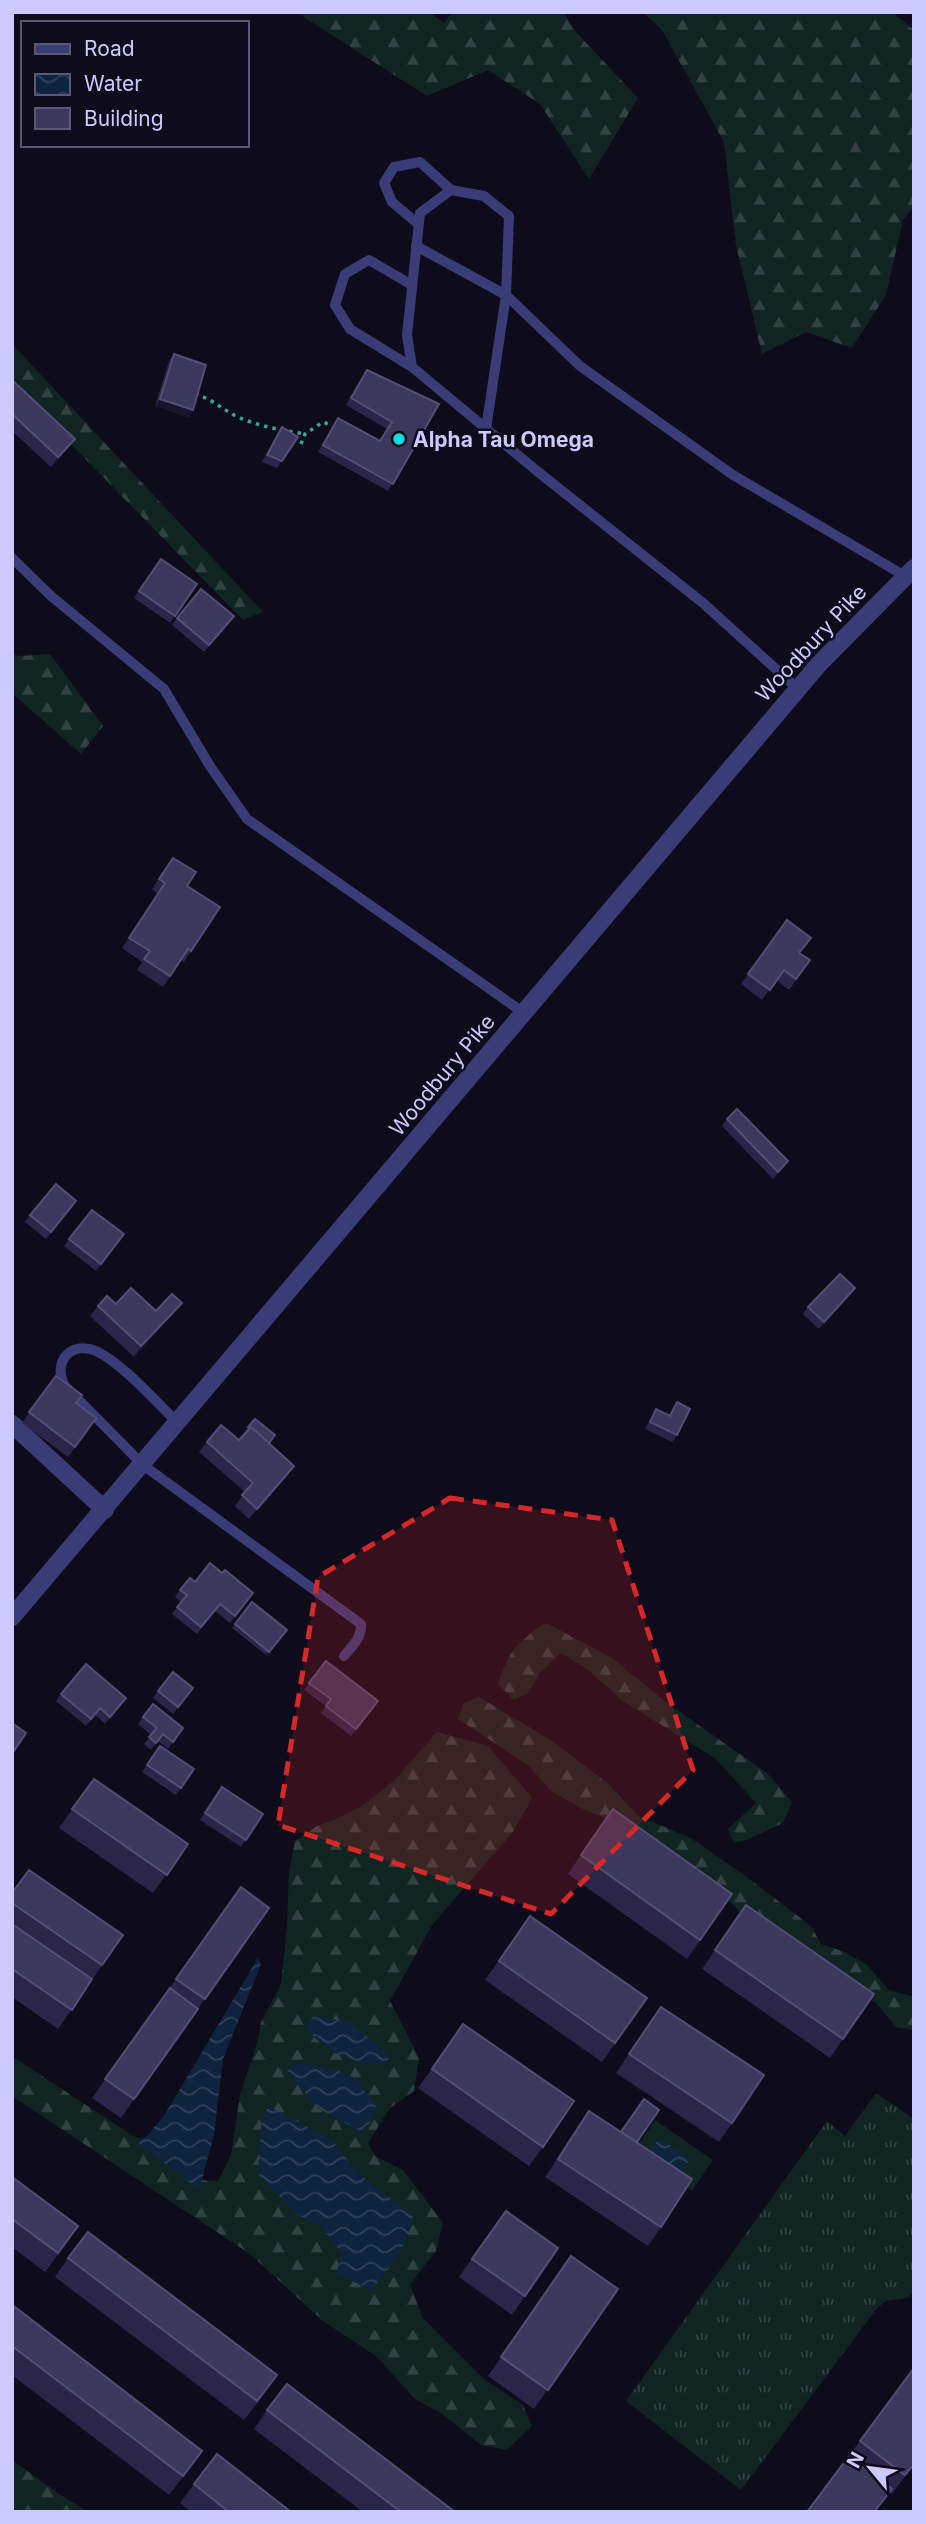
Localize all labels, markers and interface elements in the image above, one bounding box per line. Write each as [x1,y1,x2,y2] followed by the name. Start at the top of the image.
[21,21,248,147] legend
[84,36,135,61] text: Road
[84,71,142,96] text: Water
[84,106,164,131] text: Building
[413,427,594,452] place label: Alpha Tau Omega
[391,431,407,447] marker: Alpha Tau Omega
[750,579,872,707] street label: Woodbury Pike
[384,1009,500,1141] street label: Woodbury Pike
[835,2433,905,2503] north arrow
[842,2448,869,2472] text: N

